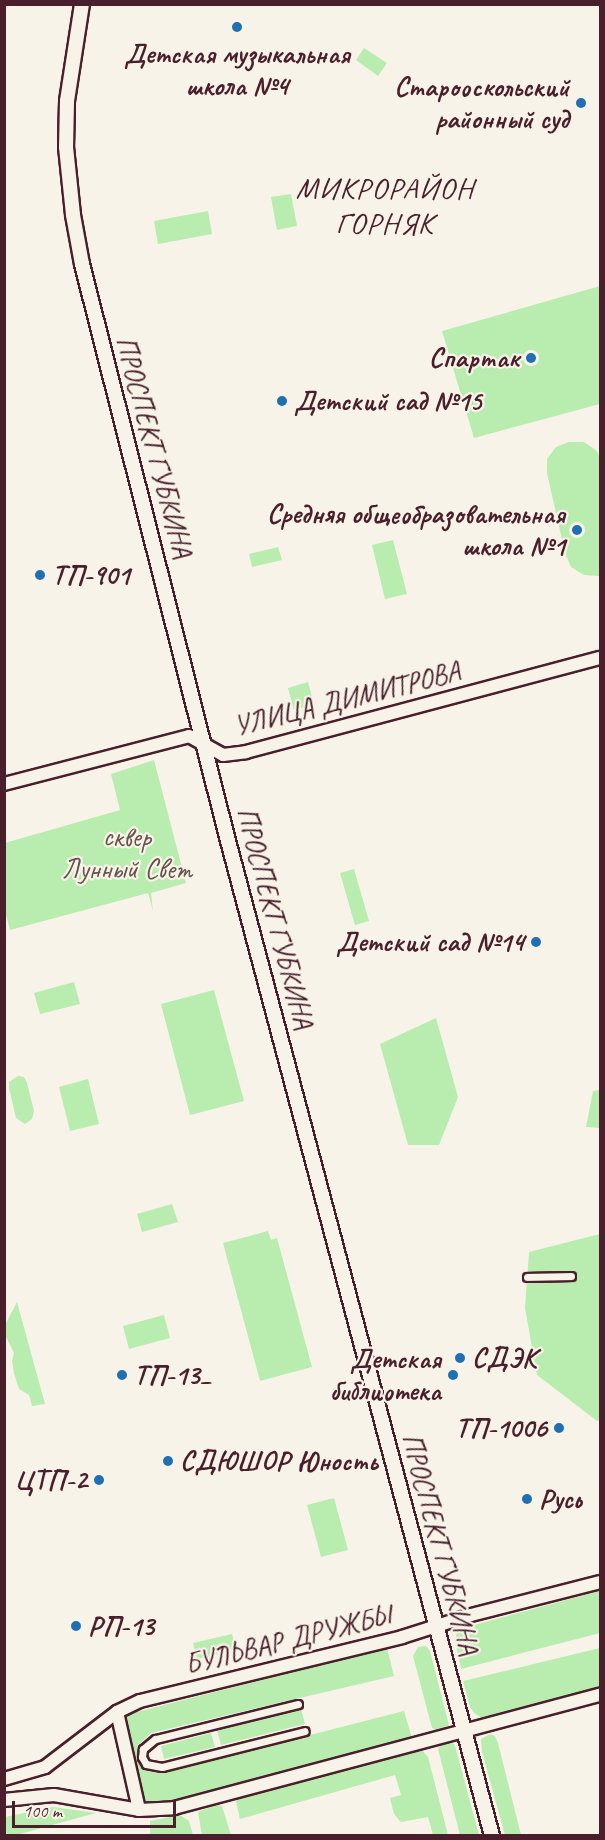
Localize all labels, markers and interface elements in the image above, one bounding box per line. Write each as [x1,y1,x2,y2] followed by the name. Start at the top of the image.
[230,20,244,34] marker: Детская музыкальная школа №4
[124,37,350,103] place label: Детская музыкальная школа №4
[394,70,569,136] place label: Старооскольский районный суд
[574,96,588,110] marker: Старооскольский районный суд
[295,170,475,240] district label: МИКРОРАЙОН ГОРНЯК
[109,334,199,560] street label: ПРОСПЕКТ ГУБКИНА
[429,341,519,375] place label: Спартак
[524,351,538,365] marker: Спартак
[294,384,481,418] place label: Детский сад №15
[275,394,289,408] marker: Детский сад №15
[267,497,565,563] place label: Средняя общеобразовательная школа №1
[570,523,584,537] marker: Средняя общеобразовательная школа №1
[52,558,130,592] place label: ТП-901
[33,568,47,582] marker: ТП-901
[231,655,463,743] street label: УЛИЦА ДИМИТРОВА
[230,805,320,1031] street label: ПРОСПЕКТ ГУБКИНА
[62,820,192,886] park label: сквер Лунный Свет
[336,925,524,959] place label: Детский сад №14
[529,935,543,949] marker: Детский сад №14
[472,1341,536,1375] place label: СДЭК
[330,1342,441,1408] place label: Детская библиотека
[453,1351,467,1365] marker: СДЭК
[134,1358,212,1392] place label: ТП-13_
[115,1368,129,1382] marker: ТП-13_
[446,1368,460,1382] marker: Детская библиотека
[456,1411,547,1445] place label: ТП-1006
[552,1421,566,1435] marker: ТП-1006
[395,1431,485,1657] street label: ПРОСПЕКТ ГУБКИНА
[180,1444,376,1478] place label: СДЮШОР Юность
[161,1454,175,1468] marker: СДЮШОР Юность
[14,1463,87,1497] place label: ЦТП-2
[92,1473,106,1487] marker: ЦТП-2
[539,1482,581,1516] place label: Русь
[520,1492,534,1506] marker: Русь
[181,1598,395,1682] street label: БУЛЬВАР ДРУЖБЫ
[88,1609,154,1643] place label: РП-13
[69,1619,83,1633] marker: РП-13
[15,1789,178,1827] scale bar
[23,1800,62,1822] text: 100 m

